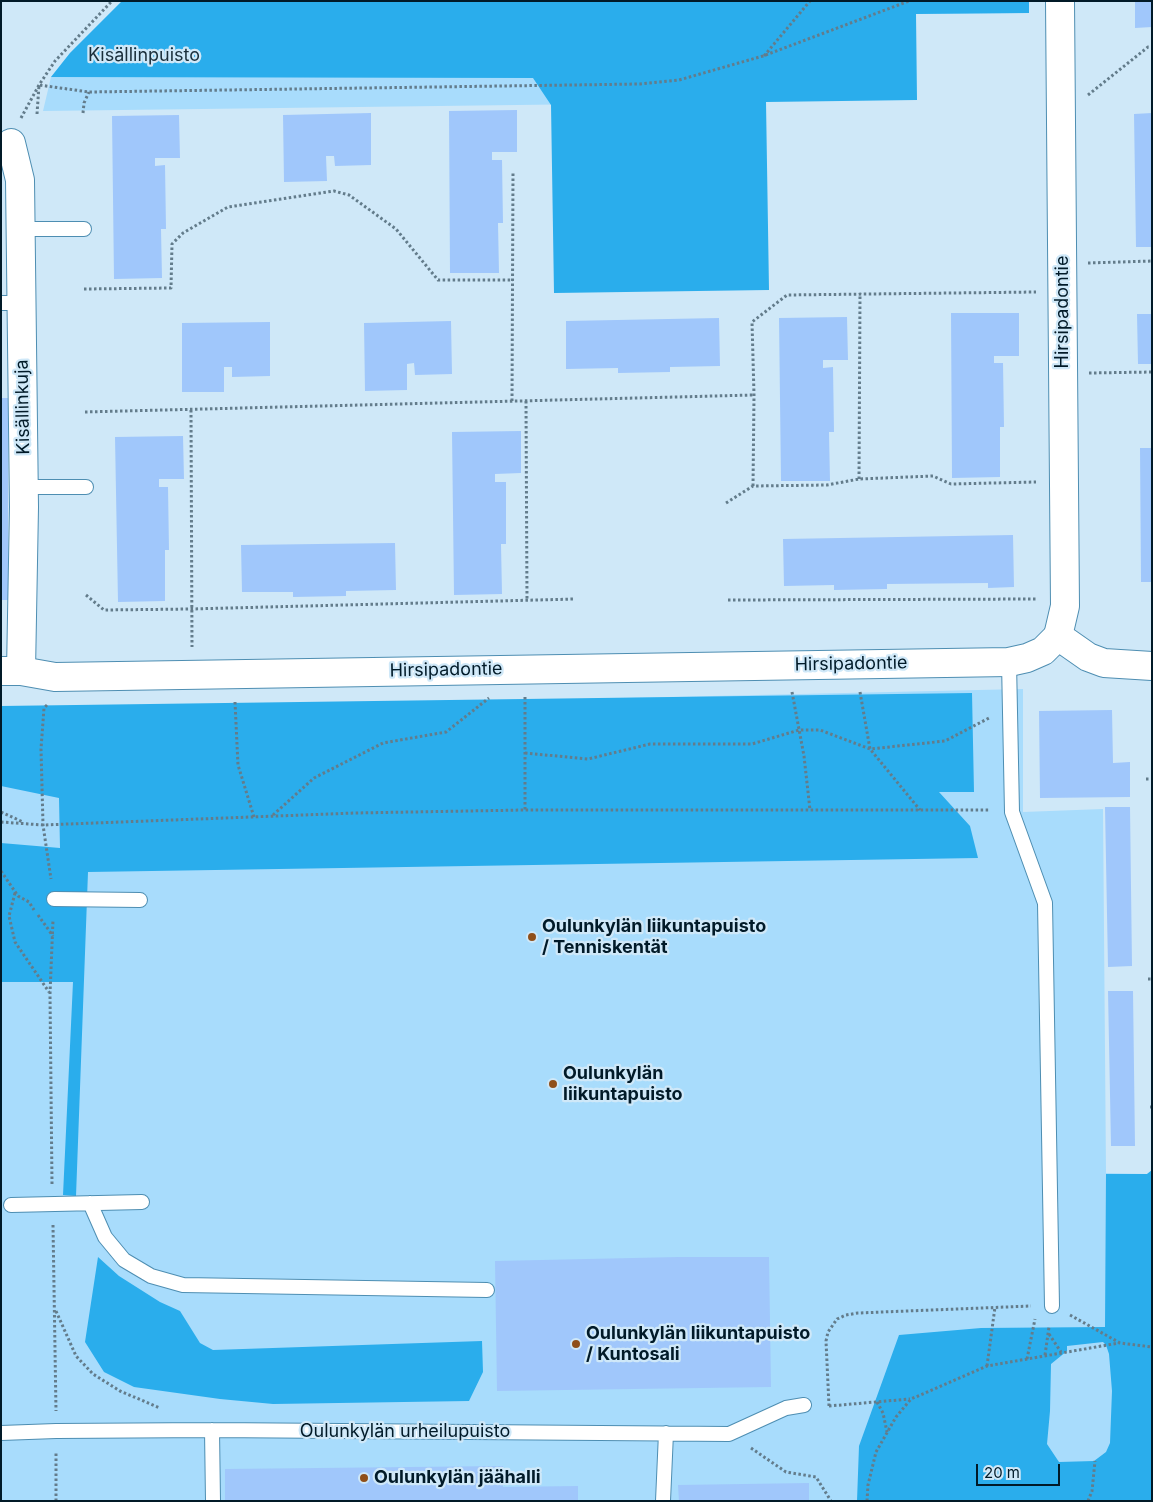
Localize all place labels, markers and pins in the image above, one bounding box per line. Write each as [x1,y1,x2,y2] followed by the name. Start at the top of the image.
[542,916,766,959] place label: Oulunkylän liikuntapuisto / Tenniskentät
[526,931,538,943] marker: Oulunkylän liikuntapuisto / Tenniskentät
[563,1063,683,1106] place label: Oulunkylän liikuntapuisto
[547,1078,559,1090] marker: Oulunkylän liikuntapuisto
[586,1323,810,1366] place label: Oulunkylän liikuntapuisto / Kuntosali
[570,1338,582,1350] marker: Oulunkylän liikuntapuisto / Kuntosali
[374,1467,541,1489] place label: Oulunkylän jäähalli
[358,1472,370,1484] marker: Oulunkylän jäähalli

